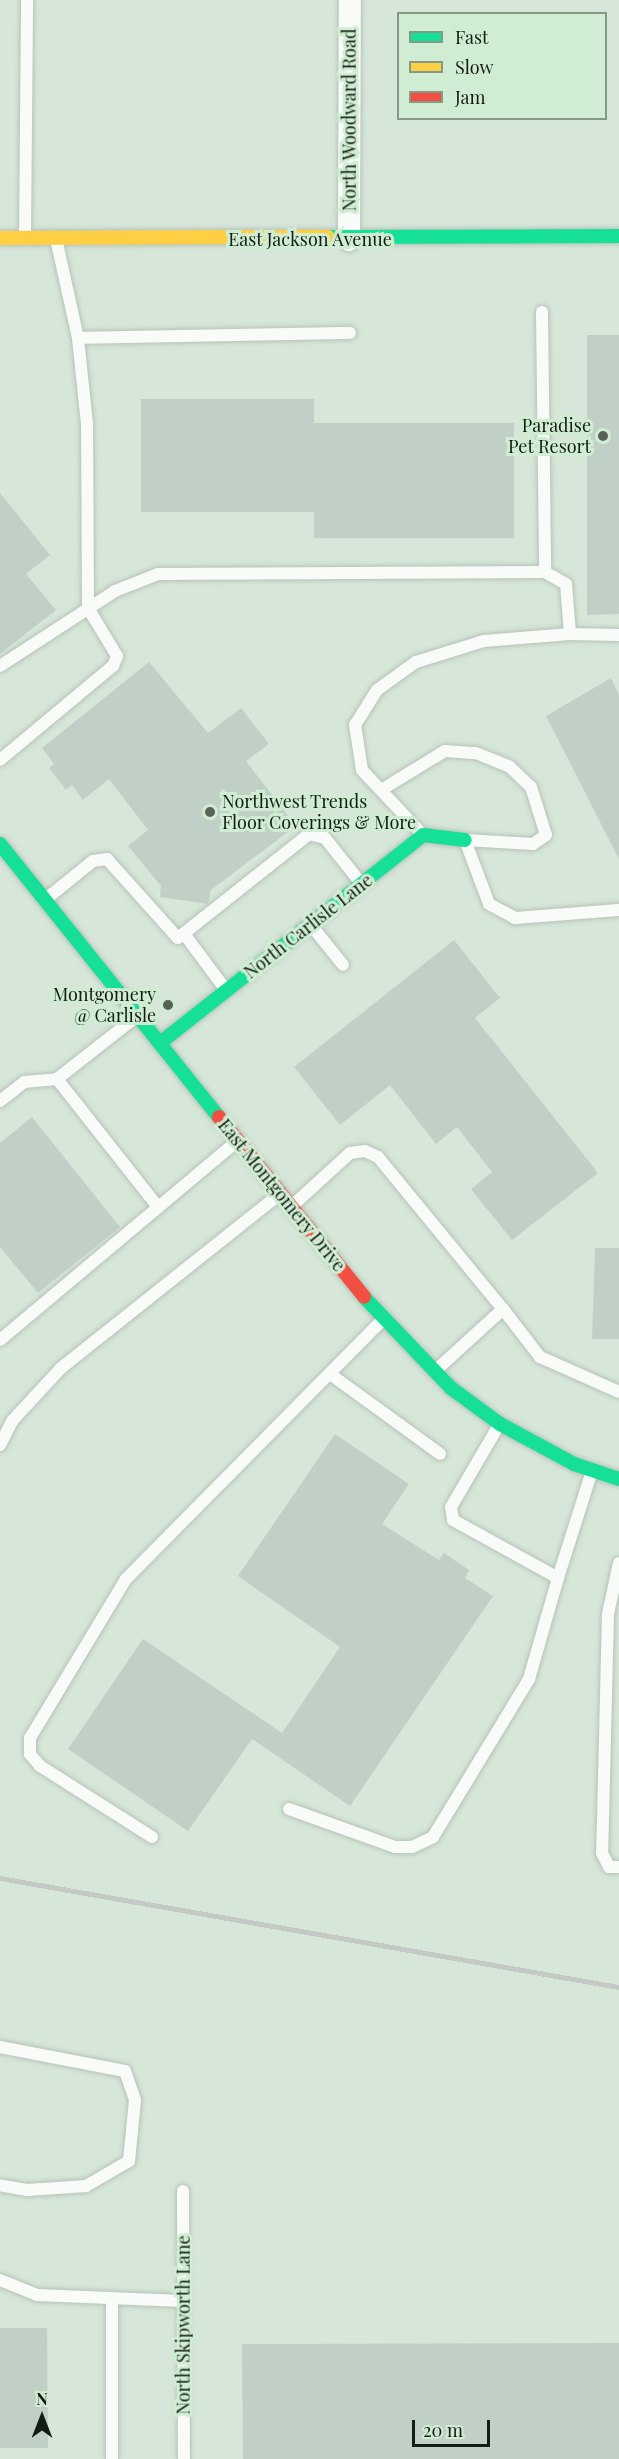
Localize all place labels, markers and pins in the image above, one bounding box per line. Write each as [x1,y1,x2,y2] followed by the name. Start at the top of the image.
[508,415,591,458] place label: Paradise Pet Resort
[596,429,610,443] marker: Paradise Pet Resort
[222,791,416,834] place label: Northwest Trends Floor Coverings & More
[203,805,217,819] marker: Northwest Trends Floor Coverings & More
[53,984,156,1026] place label: Montgomery @ Carlisle
[161,998,175,1012] marker: Montgomery @ Carlisle

